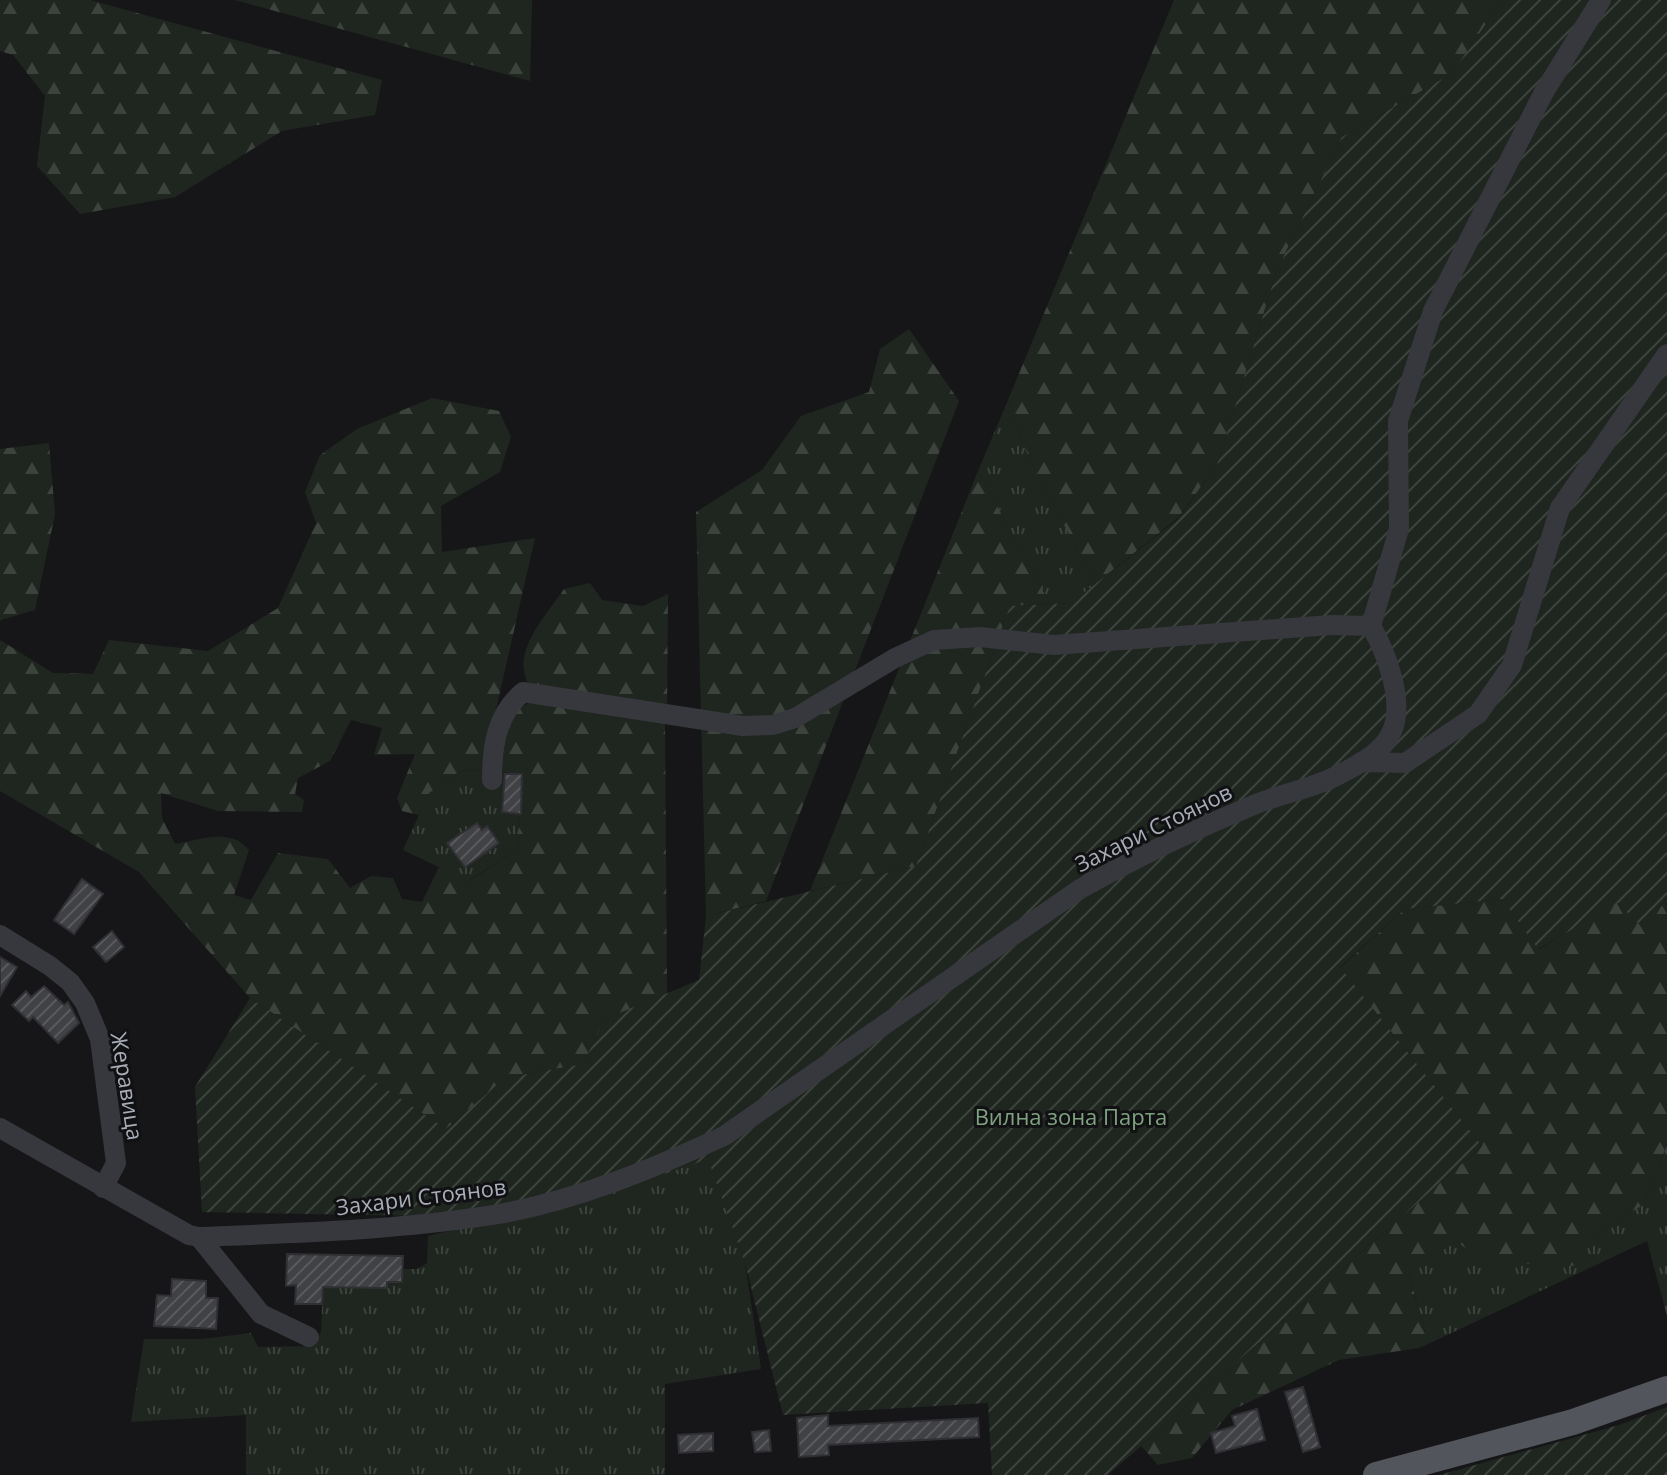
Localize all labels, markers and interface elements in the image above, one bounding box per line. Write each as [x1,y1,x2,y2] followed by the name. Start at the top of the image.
[1069,776,1237,878] street label: Захари Стоянов
[105,1030,151,1142] street label: Жеравица
[975,1101,1167,1131] park label: Вилна зона Парта
[334,1171,508,1221] street label: Захари Стоянов

